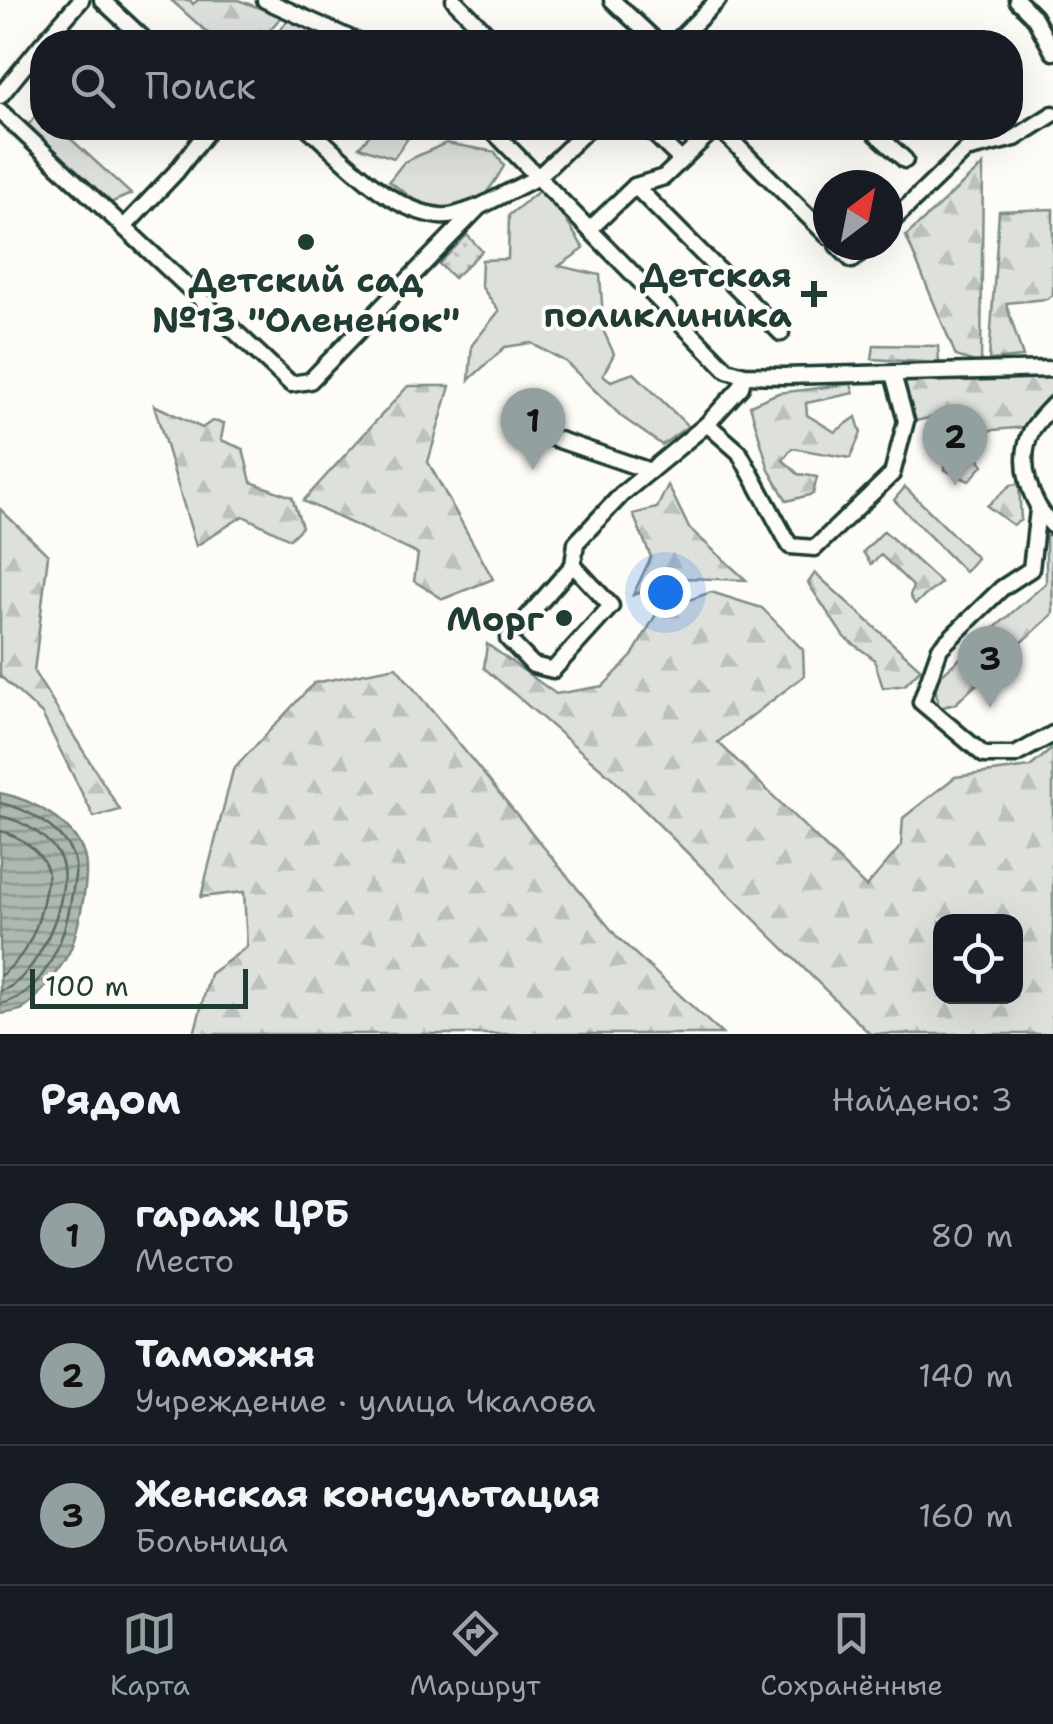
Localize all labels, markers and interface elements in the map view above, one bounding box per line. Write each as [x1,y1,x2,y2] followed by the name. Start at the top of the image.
[30,30,1023,140] search box
[65,58,120,113] icon: search
[145,60,256,111] text: Поиск
[813,170,903,260] north arrow
[295,231,317,253] marker: Детский сад №13 "Олененок"
[543,251,792,338] place label: Детская поликлиника
[152,256,460,343] place label: Детский сад №13 "Олененок"
[801,281,827,307] marker: Детская поликлиника
[500,388,566,470] pin: 1
[922,404,988,486] pin: 2
[640,567,691,618] your location
[446,595,544,642] place label: Морг
[553,607,575,629] marker: Морг
[958,626,1022,708] pin: 3
[933,914,1023,1004] map controls
[933,914,1023,1004] button: locate
[30,964,248,1008] scale bar
[45,967,129,1005] text: 100 m
[40,1071,181,1127] text: Рядом
[832,1078,1013,1121] text: Найдено: 3
[135,1188,350,1239] text: гараж ЦРБ
[65,1214,80,1257] text: 1
[930,1214,1013,1257] text: 80 m
[135,1239,234,1282] text: Место
[135,1328,315,1379] text: Таможня
[61,1354,84,1397] text: 2
[918,1354,1013,1397] text: 140 m
[135,1379,595,1422] text: Учреждение · улица Чкалова
[135,1468,601,1519] text: Женская консультация
[61,1494,84,1537] text: 3
[918,1494,1013,1537] text: 160 m
[135,1519,288,1562] text: Больница
[110,1606,190,1704] tab: Карта
[410,1606,540,1704] tab: Маршрут
[760,1606,943,1704] tab: Сохранённые

